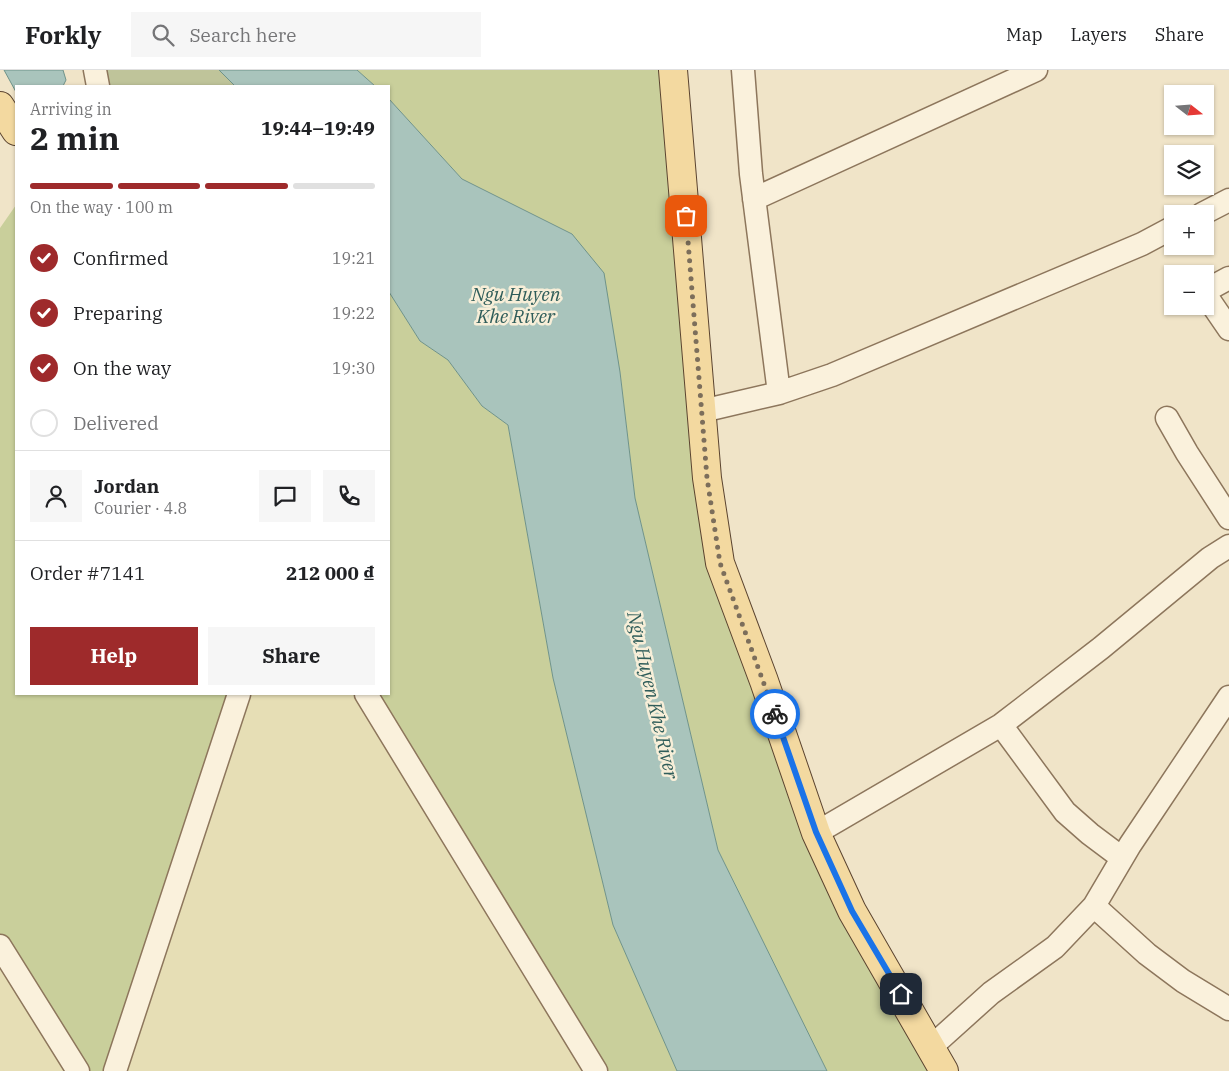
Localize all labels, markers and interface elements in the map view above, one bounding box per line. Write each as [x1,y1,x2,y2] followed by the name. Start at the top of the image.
[131,12,481,57] search box
[25,19,101,51] text: Forkly
[149,21,177,49] icon: search
[189,23,296,47] text: Search here
[1006,23,1043,46] text: Map
[1071,23,1127,46] text: Layers
[1155,23,1204,46] text: Share
[1164,85,1214,135] north arrow
[1164,85,1214,315] map controls
[30,99,112,119] text: Arriving in
[261,116,375,140] text: 19:44–19:49
[30,117,120,159] text: 2 min
[1164,145,1214,195] button: layers
[665,195,707,237] pin
[30,197,173,217] text: On the way · 100 m
[672,202,700,230] icon: bag
[1164,205,1214,255] button: +
[30,244,58,272] icon: check
[73,246,168,270] text: Confirmed
[332,248,375,268] text: 19:21
[1164,265,1214,315] button: −
[471,282,561,328] water label: Ngu Huyen Khe River
[30,299,58,327] icon: check
[73,301,162,325] text: Preparing
[332,303,375,323] text: 19:22
[30,354,58,382] icon: check
[73,356,171,380] text: On the way
[332,358,375,378] text: 19:30
[73,411,159,435] text: Delivered
[30,470,82,522] button: person
[259,470,311,522] button: chat
[323,470,375,522] button: phone
[94,474,159,498] text: Jordan
[94,498,187,518] text: Courier · 4.8
[30,561,145,585] text: Order #7141
[286,561,375,585] text: 212 000 ₫
[622,608,684,782] water label: Ngu Huyen Khe River
[30,627,198,685] button: Help
[208,627,375,685] button: Share
[750,689,800,739] courier
[761,700,789,728] icon: bike
[880,973,922,1015] pin
[887,980,915,1008] icon: home

